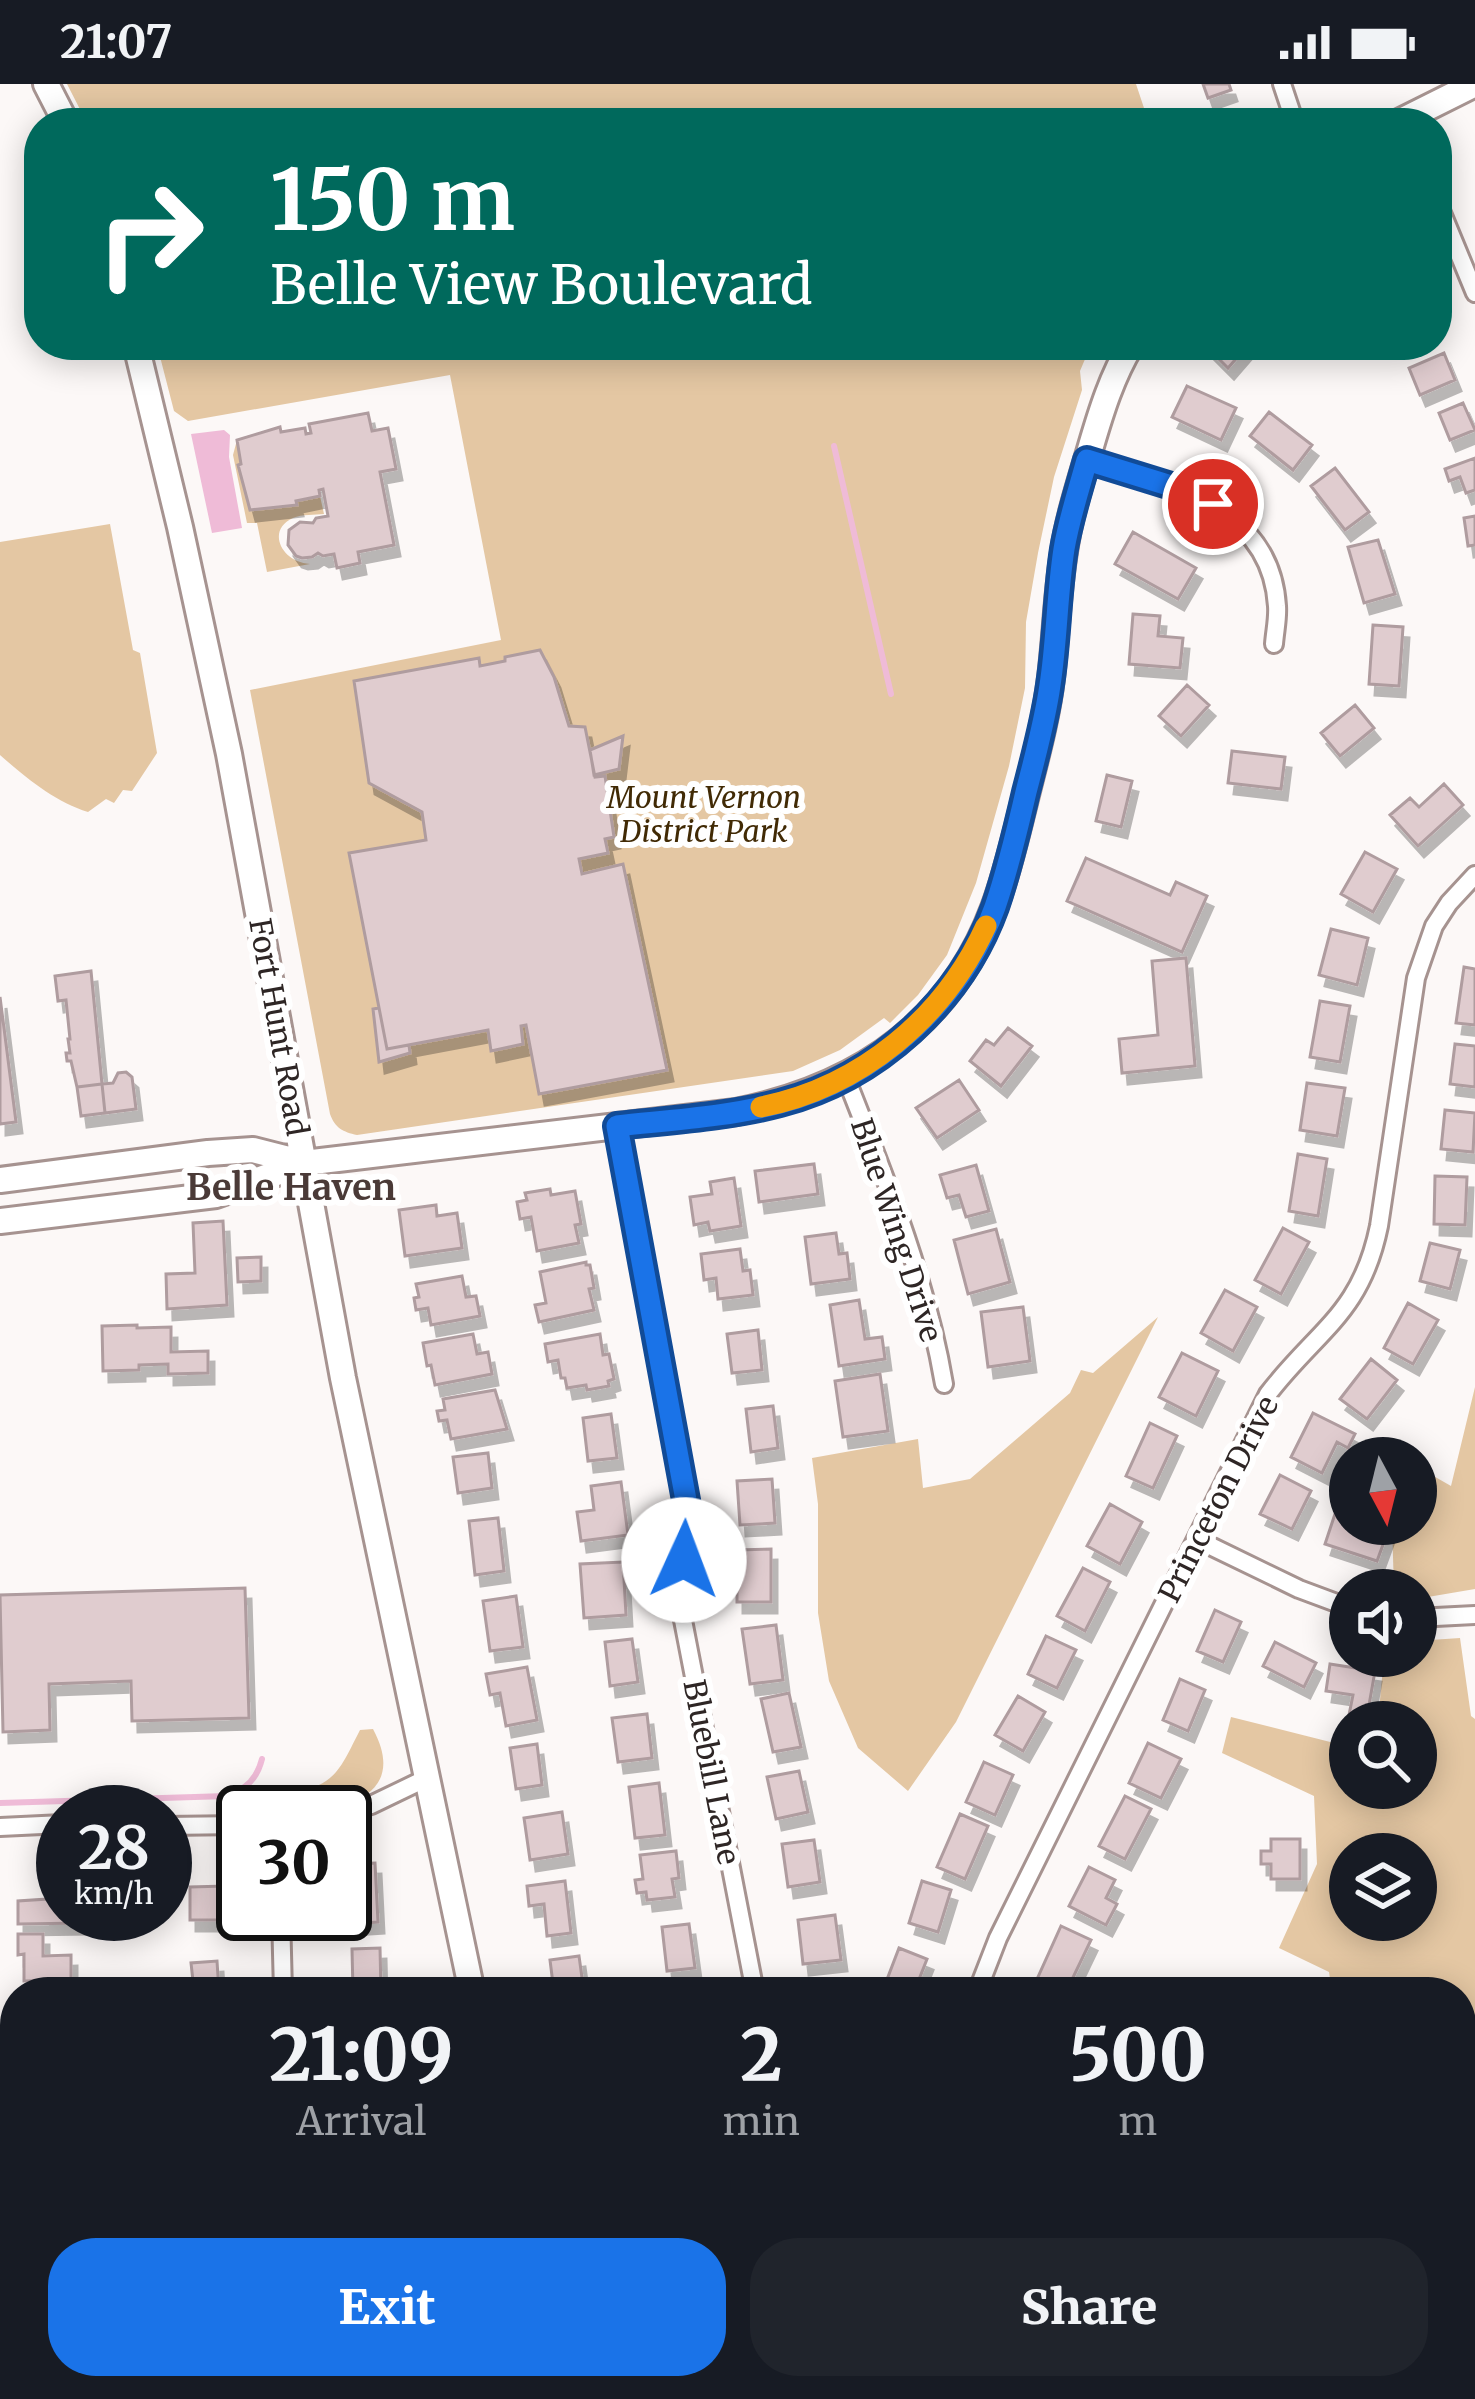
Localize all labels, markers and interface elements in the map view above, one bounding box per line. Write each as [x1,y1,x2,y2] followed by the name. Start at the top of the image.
[60,14,172,70] text: 21:07
[270,147,515,253] text: 150 m
[72,156,228,312] icon: right
[270,251,813,319] text: Belle View Boulevard
[1162,453,1264,555] pin
[1180,471,1246,537] icon: arrive
[605,778,801,850] park label: Mount Vernon District Park
[241,915,317,1139] street label: Fort Hunt Road
[843,1114,951,1346] street label: Blue Wing Drive
[186,1165,396,1210] district label: Belle Haven
[1150,1390,1286,1608] street label: Princeton Drive
[1329,1437,1437,1545] north arrow
[1329,1437,1437,1941] map controls
[621,1497,747,1623] position arrow
[1329,1569,1437,1677] button: sound
[675,1676,749,1868] street label: Bluebill Lane
[1329,1701,1437,1809] button: search
[216,1785,372,1941] speed limit sign: 30
[78,1810,150,1885] text: 28
[1329,1833,1437,1941] button: layers
[74,1874,154,1912] text: km/h
[269,2009,454,2100] text: 21:09
[740,2009,782,2100] text: 2
[1069,2009,1207,2100] text: 500
[296,2097,426,2146] text: Arrival
[723,2097,800,2146] text: min
[1119,2097,1157,2146] text: m
[48,2238,726,2376] button: Exit
[750,2238,1428,2376] button: Share

